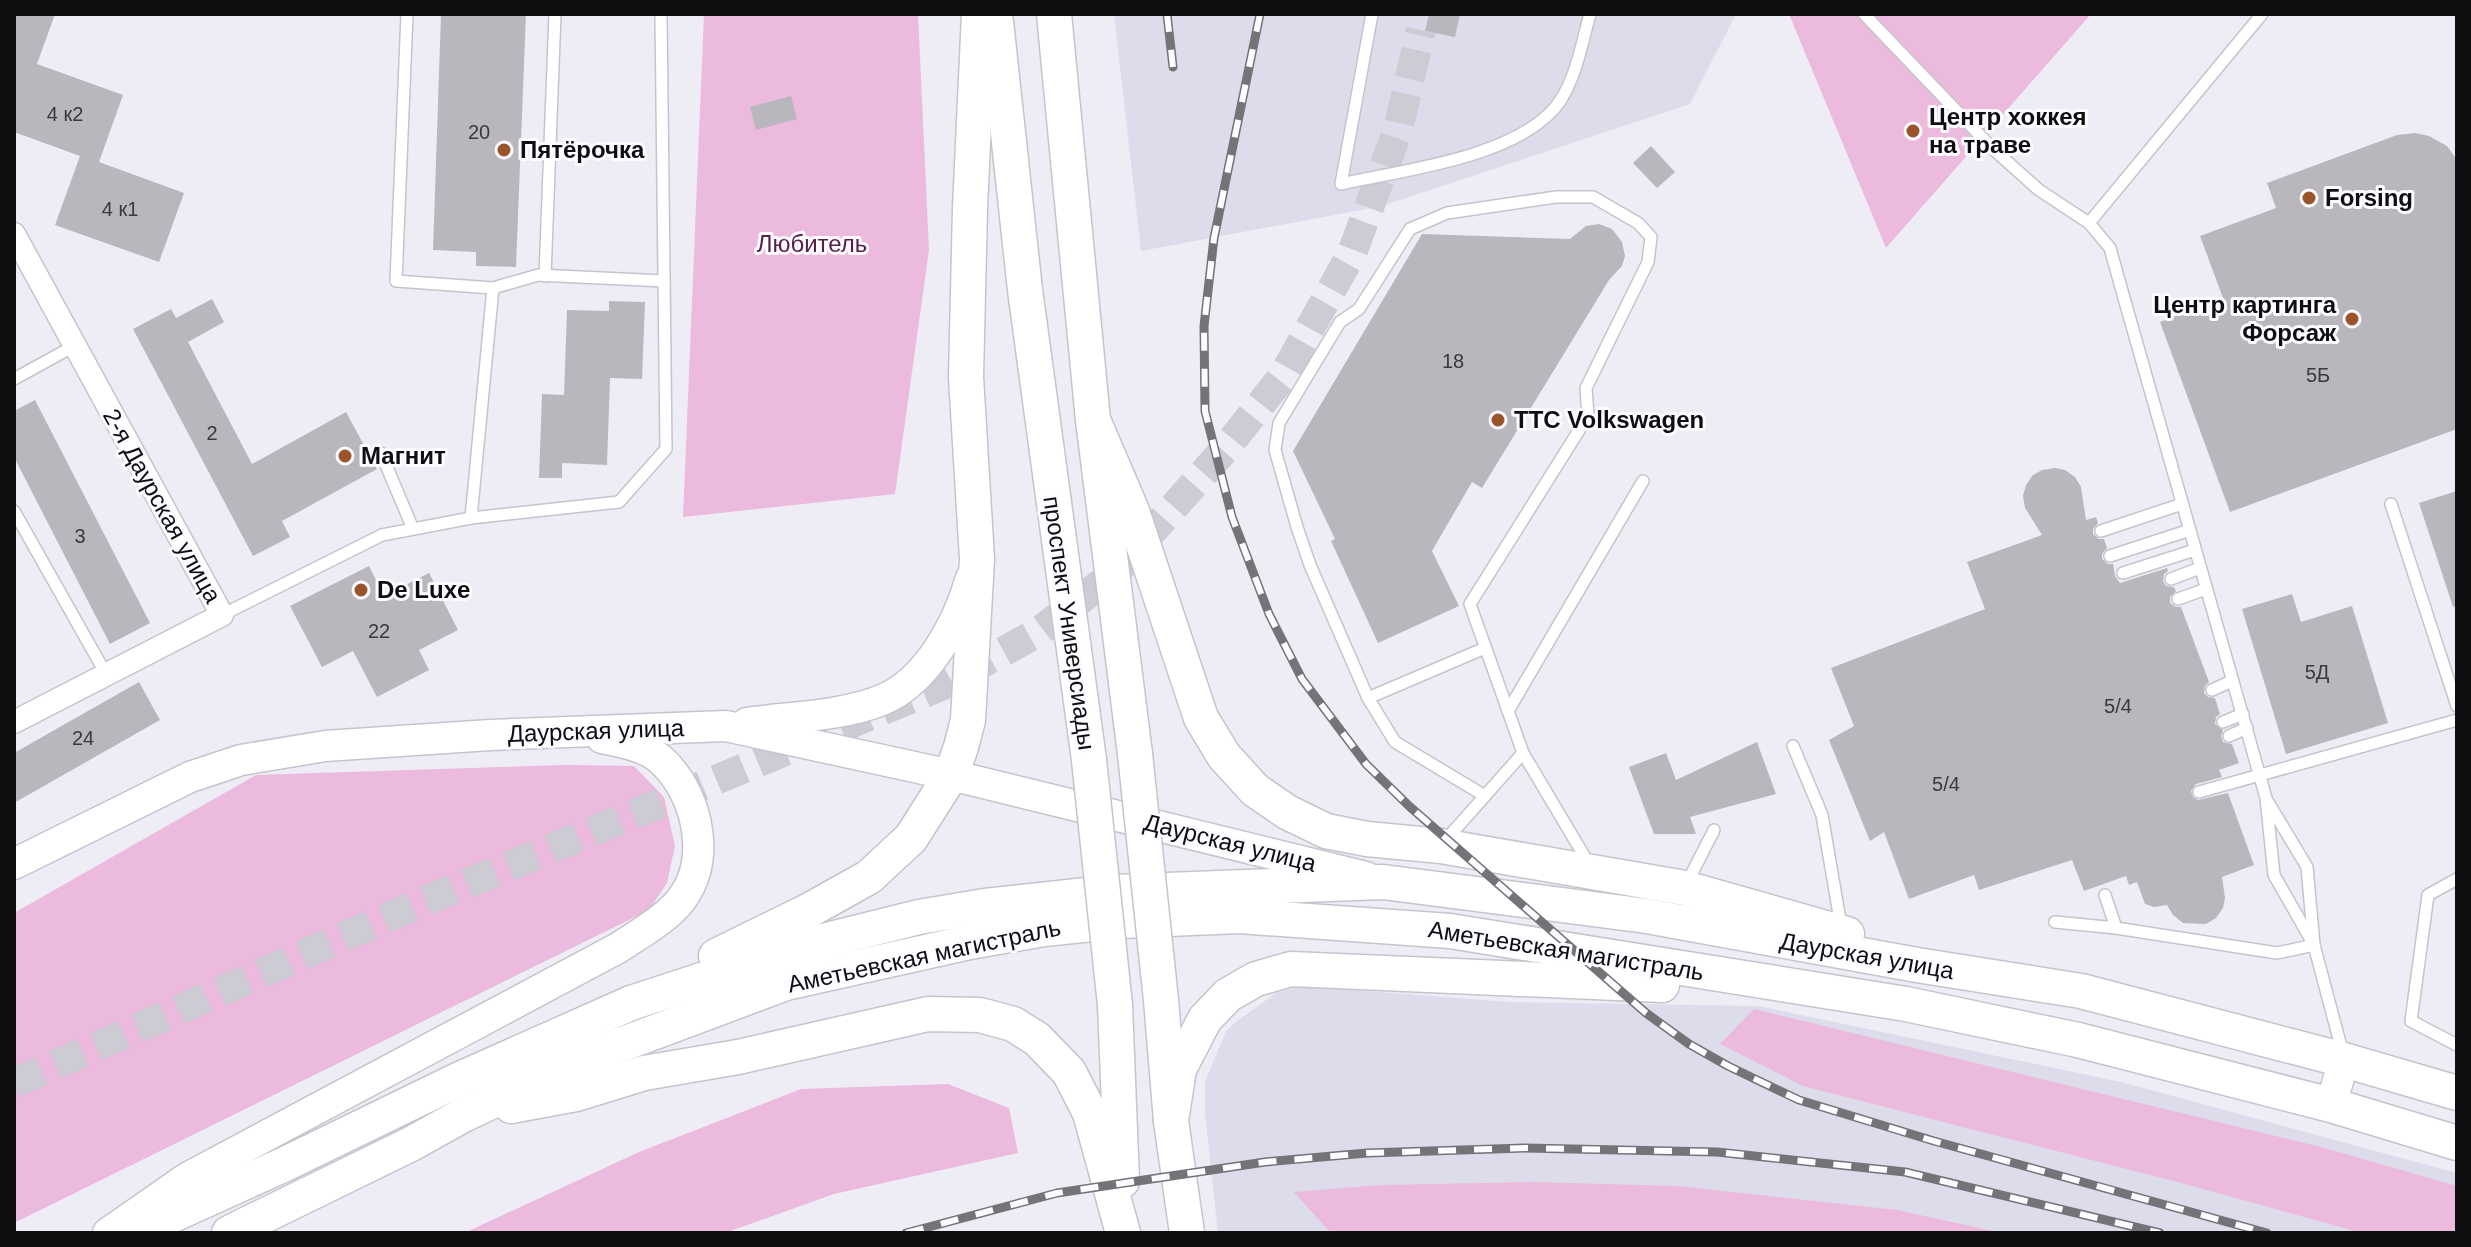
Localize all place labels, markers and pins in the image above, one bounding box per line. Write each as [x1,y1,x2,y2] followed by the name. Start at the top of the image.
[1929,103,2087,158] place label: Центр хоккея на траве
[1904,122,1922,140] marker: Центр хоккея на траве
[520,136,645,163] place label: Пятёрочка
[495,141,513,159] marker: Пятёрочка
[2325,184,2413,211] place label: Forsing
[2300,189,2318,207] marker: Forsing
[2153,291,2337,346] place label: Центр картинга Форсаж
[2343,310,2361,328] marker: Центр картинга Форсаж
[1514,406,1704,433] place label: ТТС Volkswagen
[1489,411,1507,429] marker: ТТС Volkswagen
[361,442,446,469] place label: Магнит
[336,447,354,465] marker: Магнит
[377,576,470,603] place label: De Luxe
[352,581,370,599] marker: De Luxe

